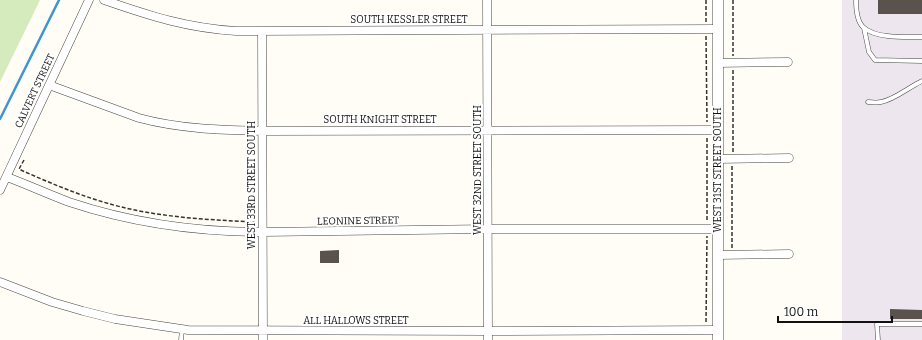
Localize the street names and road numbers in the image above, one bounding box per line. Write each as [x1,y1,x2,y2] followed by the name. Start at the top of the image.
[350,14,468,26] street label: SOUTH KESSLER STREET
[13,52,57,130] street label: CALVERT STREET
[472,105,484,235] street label: WEST 32ND STREET SOUTH
[712,107,724,233] street label: WEST 31ST STREET SOUTH
[323,114,437,126] street label: SOUTH KNIGHT STREET
[246,121,258,249] street label: WEST 33RD STREET SOUTH
[317,214,399,228] street label: LEONINE STREET
[303,315,409,327] street label: ALL HALLOWS STREET

